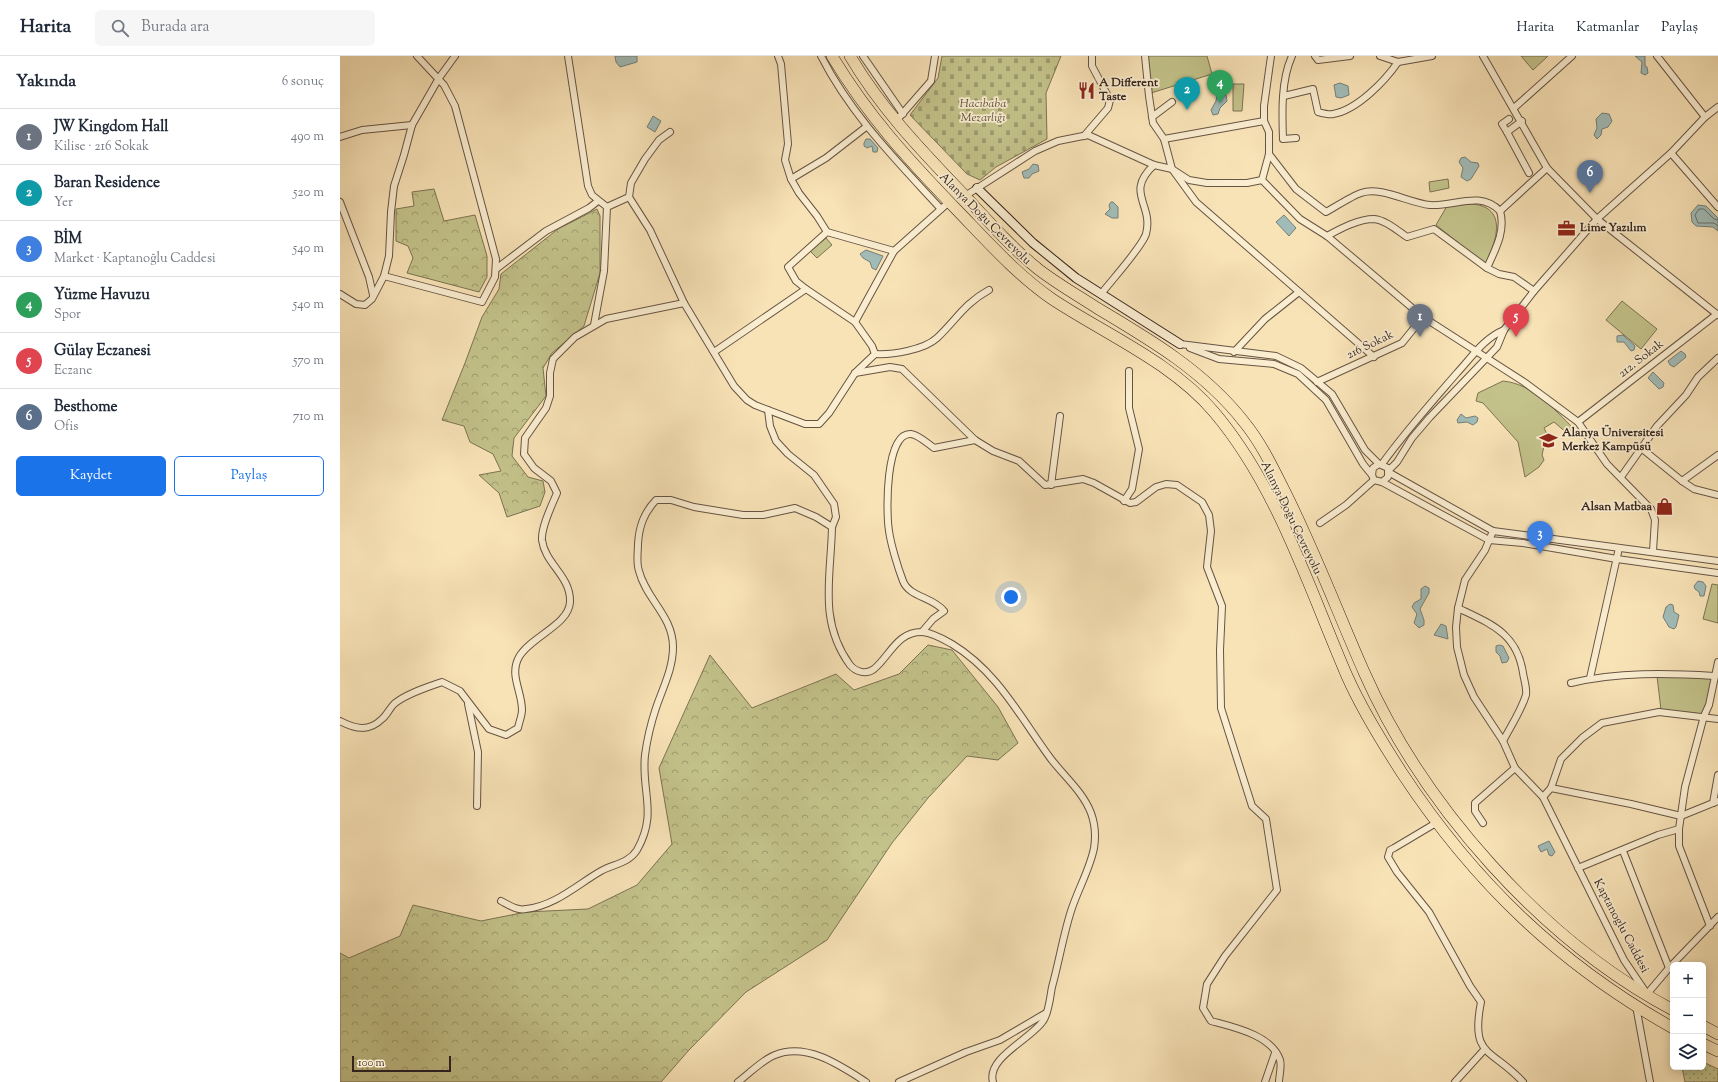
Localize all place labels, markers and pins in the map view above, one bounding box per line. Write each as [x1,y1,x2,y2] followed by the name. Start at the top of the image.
[1207,70,1233,103] pin: 4
[1098,74,1159,106] place label: A Different Taste
[1174,77,1200,110] pin: 2
[1076,80,1096,100] restaurant icon: A Different Taste
[1577,160,1603,193] pin: 6
[1557,218,1577,238] office icon: Lime Yazılım
[1579,219,1647,237] place label: Lime Yazılım
[1407,304,1433,337] pin: 1
[1503,304,1529,337] pin: 5
[1561,424,1664,456] place label: Alanya Üniversitesi Merkez Kampüsü
[1539,430,1559,450] school or university icon: Alanya Üniversitesi Merkez Kampüsü
[1655,497,1675,517] shop icon: Alsan Matbaa
[1580,498,1652,516] place label: Alsan Matbaa
[1527,521,1553,554] pin: 3

